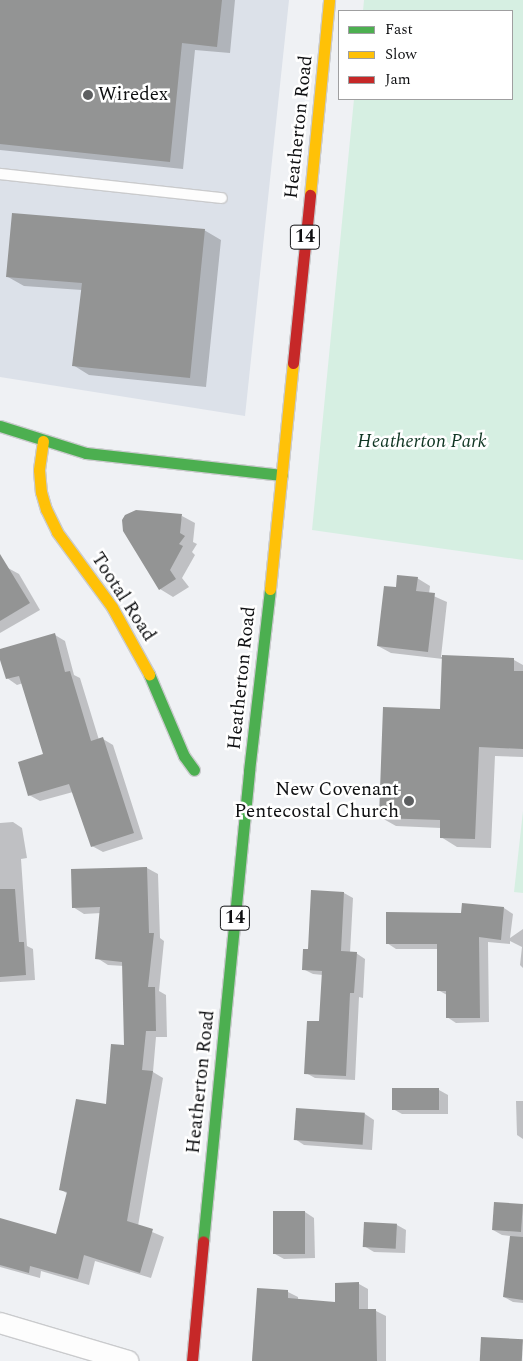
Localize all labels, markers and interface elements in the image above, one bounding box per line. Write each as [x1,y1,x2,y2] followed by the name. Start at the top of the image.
[338,10,513,100] legend
[385,18,413,41] text: Fast
[385,43,417,66] text: Slow
[280,54,318,200] street label: Heatherton Road
[385,68,411,91] text: Jam
[98,84,168,106] place label: Wiredex
[82,89,94,101] marker: Wiredex
[289,222,321,252] road number: 14
[357,431,487,453] park label: Heatherton Park
[86,548,160,646] street label: Tootal Road
[223,605,261,751] street label: Heatherton Road
[234,779,399,823] place label: New Covenant Pentecostal Church
[403,795,415,807] marker: New Covenant Pentecostal Church
[219,902,251,934] road number: 14
[182,1009,220,1155] street label: Heatherton Road

